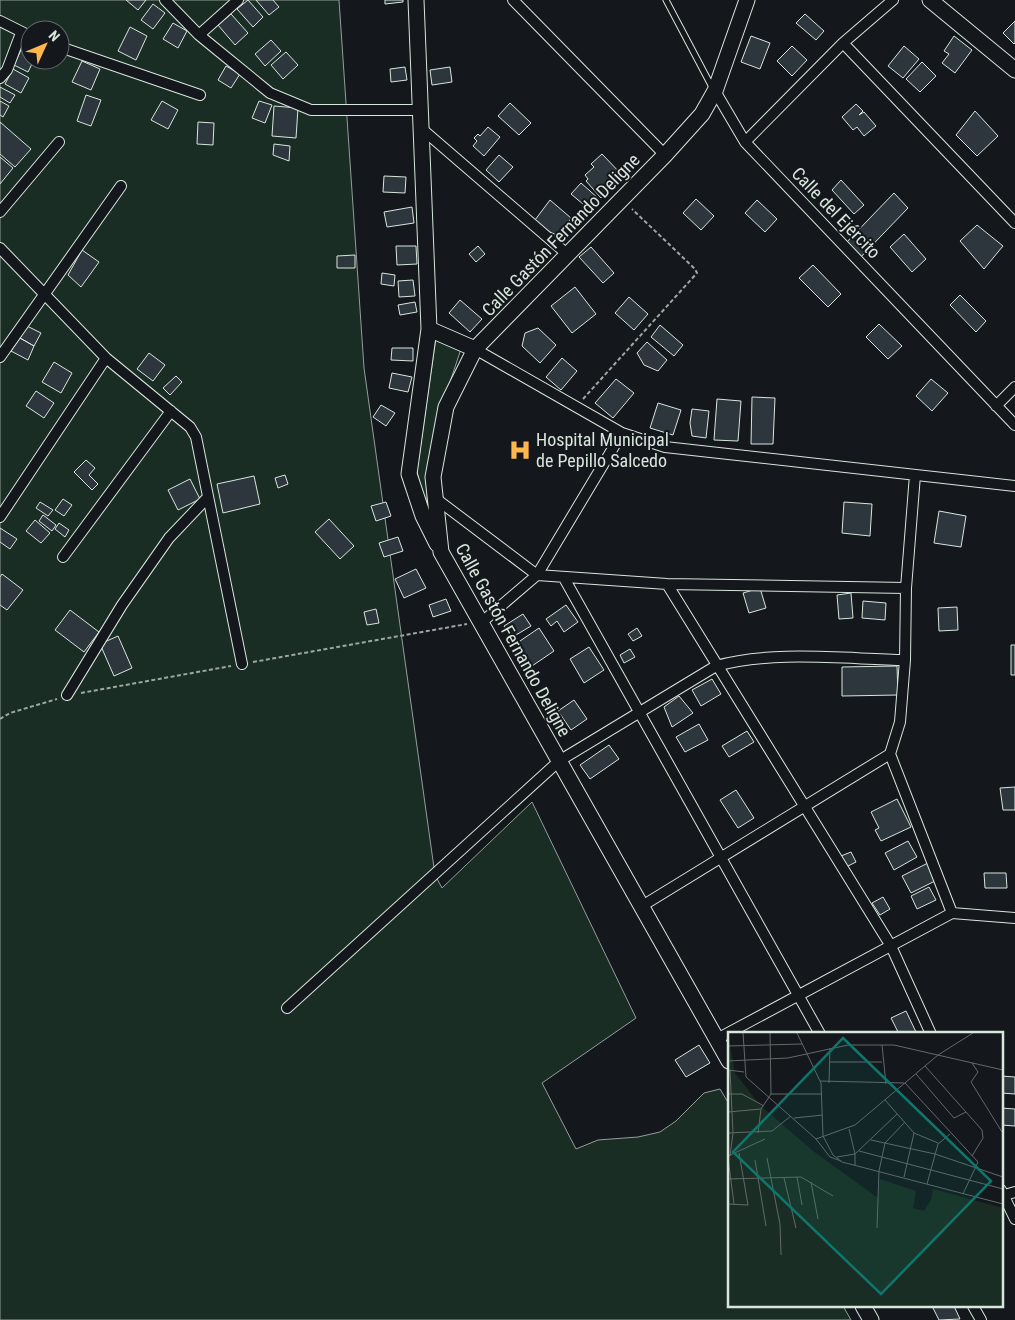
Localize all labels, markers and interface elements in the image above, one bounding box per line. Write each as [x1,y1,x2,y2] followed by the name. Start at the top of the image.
[20,20,70,70] north arrow
[46,27,63,45] text: N
[477,149,644,320] street label: Calle Gastón Fernando Deligne
[788,163,885,263] street label: Calle del Ejército
[536,429,669,471] place label: Hospital Municipal de Pepillo Salcedo
[507,437,533,463] hospital icon: Hospital Municipal de Pepillo Salcedo
[451,539,575,740] street label: Calle Gastón Fernando Deligne
[728,1032,1002,1308] inset map

